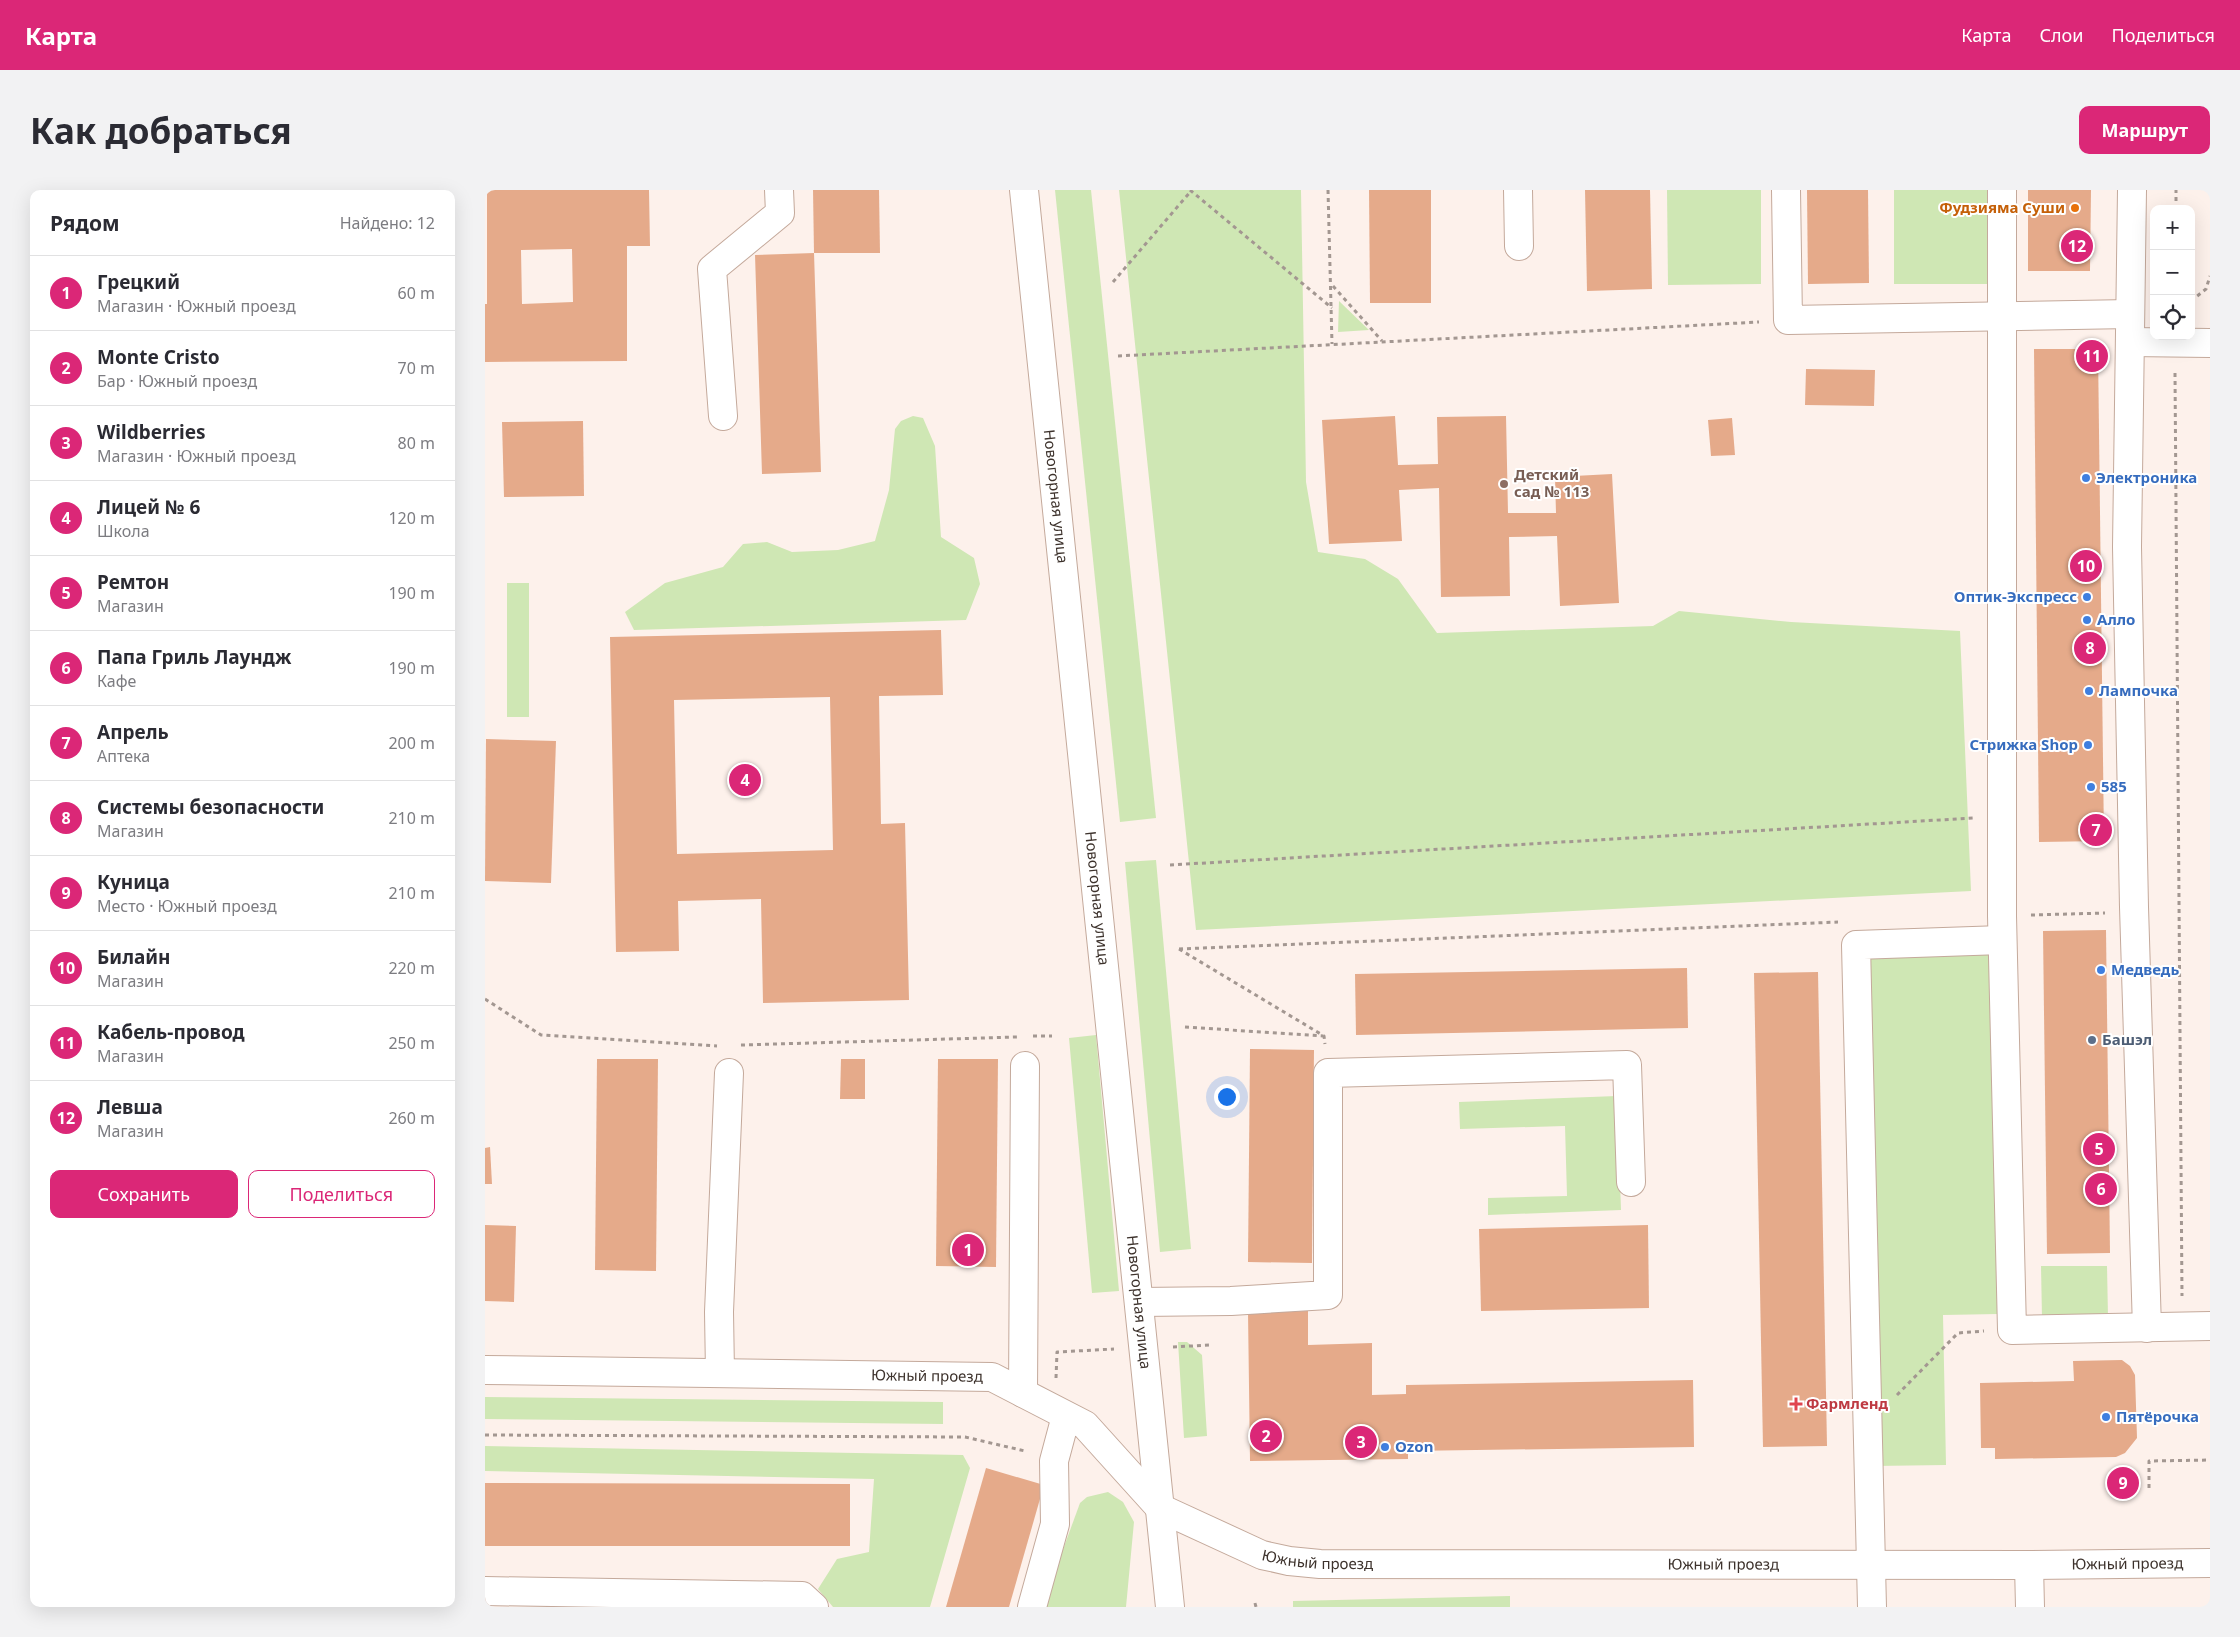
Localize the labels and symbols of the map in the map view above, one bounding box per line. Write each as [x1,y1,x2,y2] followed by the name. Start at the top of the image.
[1939,197,2065,217] place label: Фудзияма Суши
[2069,202,2081,214] marker: Фудзияма Суши
[2061,227,2093,265] pin: 12
[2076,337,2108,375] pin: 11
[1040,428,1073,564] street label: Новогорная улица
[1514,464,1589,501] place label: Детский сад № 113
[2096,467,2197,487] place label: Электроника
[2080,472,2092,484] marker: Электроника
[1498,478,1510,490] marker: Детский сад № 113
[2070,547,2102,585] pin: 10
[1954,586,2077,606] place label: Оптик-Экспресс
[2081,591,2093,603] marker: Оптик-Экспресс
[2097,609,2135,629] place label: Алло
[2081,614,2093,626] marker: Алло
[2074,629,2106,667] pin: 8
[2099,680,2178,700] place label: Лампочка
[2083,685,2095,697] marker: Лампочка
[1969,734,2078,754] place label: Стрижка Shop
[2082,739,2094,751] marker: Стрижка Shop
[729,761,761,799] pin: 4
[2101,776,2127,796] place label: 585
[2085,781,2097,793] marker: 585
[2080,811,2112,849] pin: 7
[1081,830,1115,966] street label: Новогорная улица
[2111,959,2179,979] place label: Медведь
[2095,964,2107,976] marker: Медведь
[2102,1029,2152,1049] place label: Башэл
[2086,1034,2098,1046] marker: Башэл
[1214,1084,1240,1110] your location
[2083,1130,2115,1168] pin: 5
[2085,1170,2117,1208] pin: 6
[952,1231,984,1269] pin: 1
[1123,1234,1156,1370] street label: Новогорная улица
[871,1364,983,1386] street label: Южный проезд
[1806,1393,1888,1413] place label: Фармленд
[1790,1398,1802,1410] marker: Фармленд
[2116,1406,2199,1426] place label: Пятёрочка
[2100,1411,2112,1423] marker: Пятёрочка
[1250,1417,1282,1455] pin: 2
[1345,1423,1377,1461] pin: 3
[1395,1436,1433,1456] place label: Ozon
[1379,1441,1391,1453] marker: Ozon
[2107,1464,2139,1502] pin: 9
[1260,1544,1373,1573] street label: Южный проезд
[2071,1552,2183,1574] street label: Южный проезд
[1667,1553,1779,1574] street label: Южный проезд

